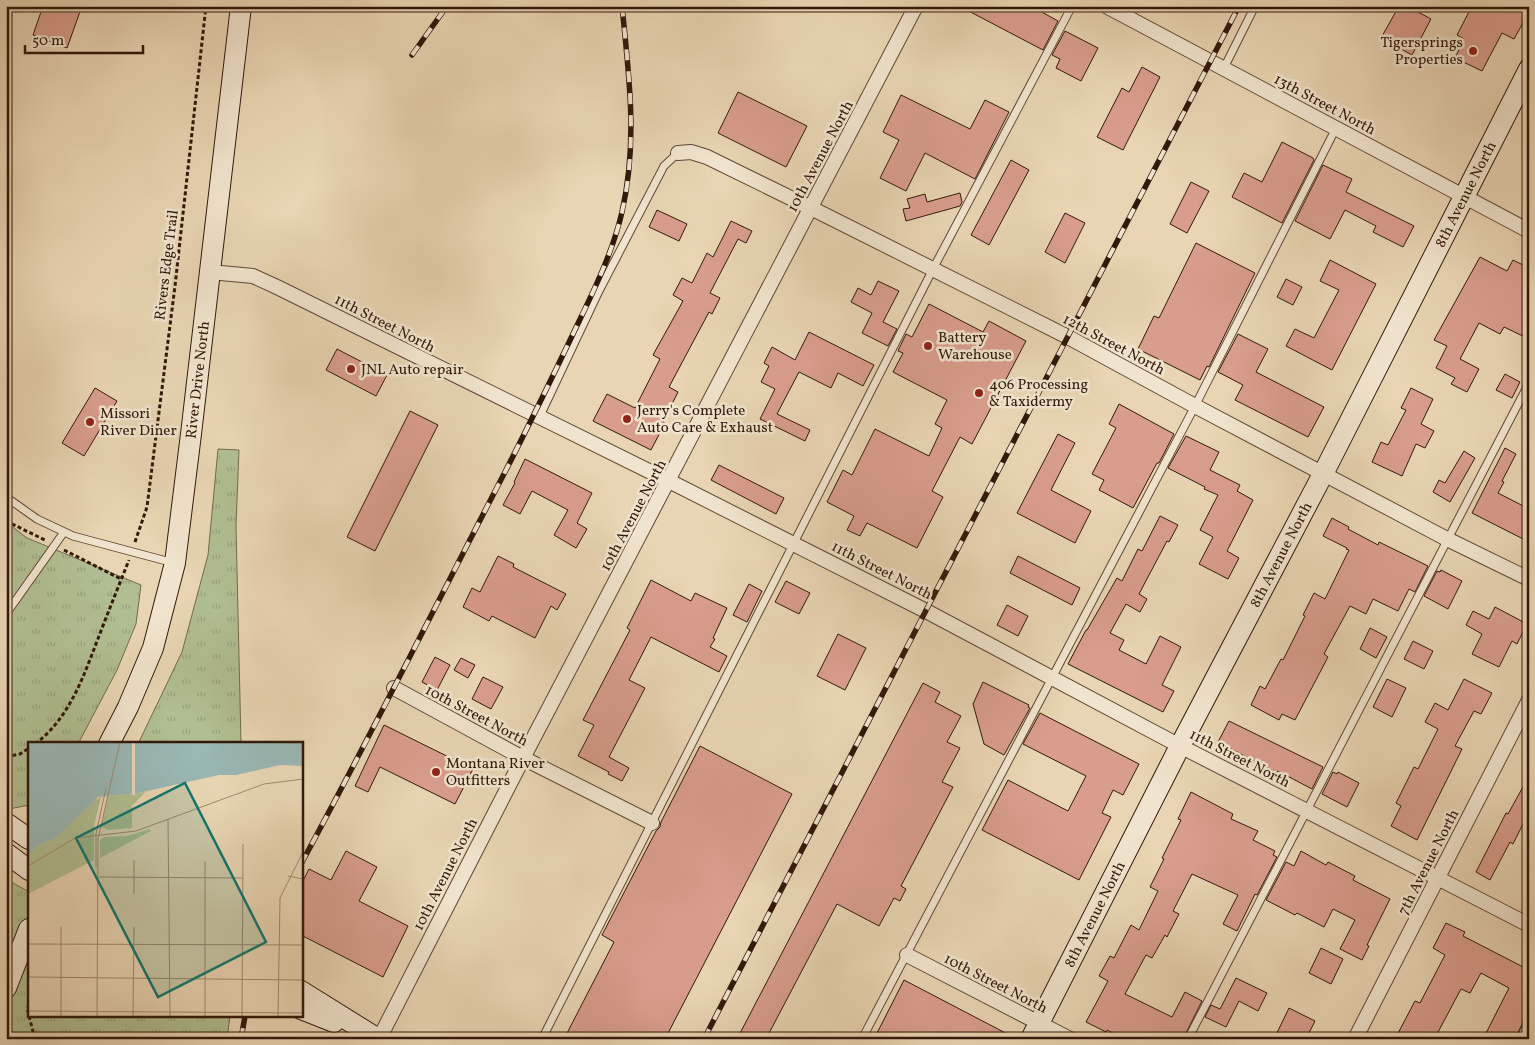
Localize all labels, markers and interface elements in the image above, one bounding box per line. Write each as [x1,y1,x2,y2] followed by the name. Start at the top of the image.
[25,22,142,54] scale bar
[32,31,64,52] text: 50 m
[1381,33,1463,71] place label: Tigersprings Properties
[1467,45,1479,57] marker: Tigersprings Properties
[1270,70,1379,141] street label: 13th Street North
[783,97,860,216] street label: 10th Avenue North
[1431,138,1503,252] street label: 8th Avenue North
[150,209,185,322] street label: Rivers Edge Trail
[330,290,438,359] street label: 11th Street North
[1058,310,1168,381] street label: 12th Street North
[182,320,216,440] street label: River Drive North
[938,328,1012,366] place label: Battery Warehouse
[922,340,934,352] marker: Battery Warehouse
[361,360,464,381] place label: JNL Auto repair
[345,363,357,375] marker: JNL Auto repair
[989,375,1089,413] place label: 406 Processing & Taxidermy
[973,387,985,399] marker: 406 Processing & Taxidermy
[637,401,773,439] place label: Jerry's Complete Auto Care & Exhaust
[100,404,177,442] place label: Missori River Diner
[621,413,633,425] marker: Jerry's Complete Auto Care & Exhaust
[84,416,96,428] marker: Missori River Diner
[596,456,673,575] street label: 10th Avenue North
[1246,499,1318,612] street label: 8th Avenue North
[827,537,935,606] street label: 11th Street North
[421,680,532,752] street label: 10th Street North
[1185,725,1293,794] street label: 11th Street North
[28,742,302,1018] inset map
[446,754,545,792] place label: Montana River Outfitters
[430,766,442,778] marker: Montana River Outfitters
[1394,806,1465,919] street label: 7th Avenue North
[409,815,484,935] street label: 10th Avenue North
[1060,858,1132,972] street label: 8th Avenue North
[940,949,1051,1020] street label: 10th Street North

